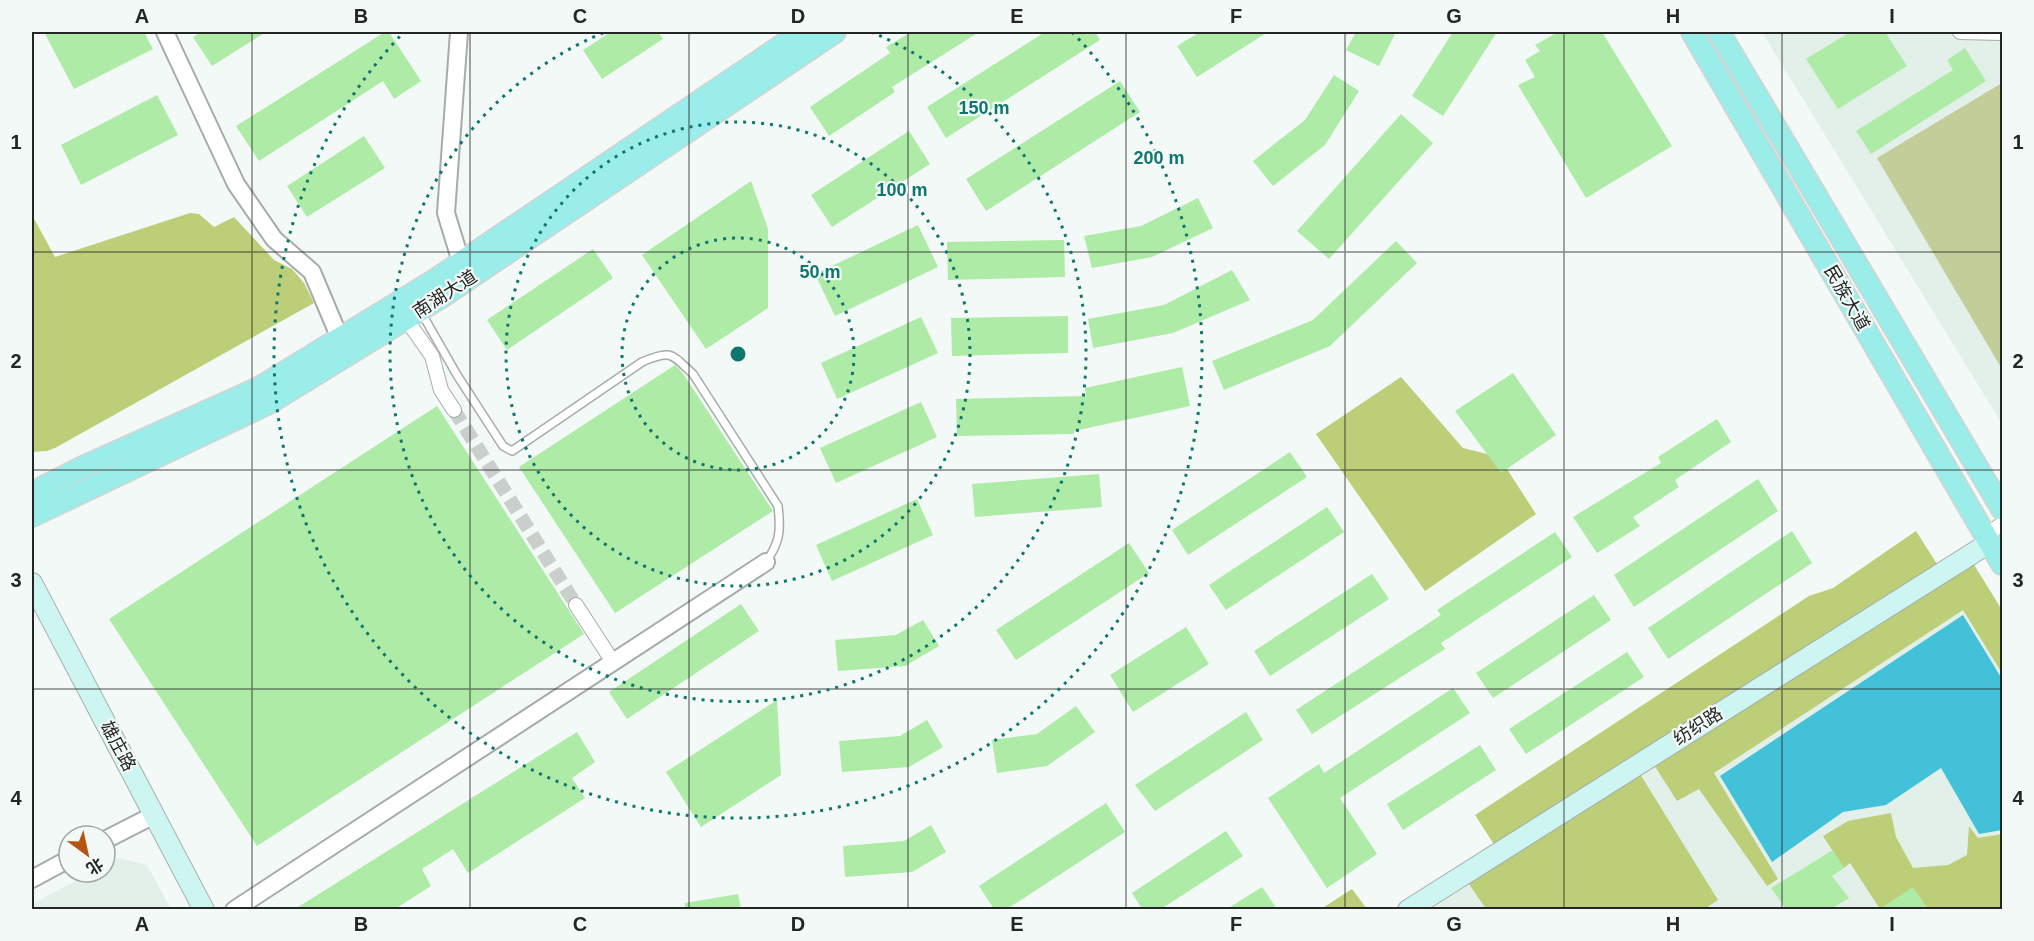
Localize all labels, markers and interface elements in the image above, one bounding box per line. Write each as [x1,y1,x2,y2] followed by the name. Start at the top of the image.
[135,5,149,27] text: A
[354,5,368,27] text: B
[573,5,587,27] text: C
[791,5,805,27] text: D
[1010,5,1024,27] text: E
[1230,5,1242,27] text: F
[1446,5,1462,27] text: G
[1666,5,1680,27] text: H
[1889,5,1895,27] text: I
[958,98,1010,118] text: 150 m
[10,131,22,153] text: 1
[2012,131,2024,153] text: 1
[1133,148,1185,168] text: 200 m
[876,180,928,200] text: 100 m
[799,262,841,282] text: 50 m
[1820,262,1874,334] street label: 民族大道
[409,266,481,322] street label: 南湖大道
[728,344,748,364] centre of rings
[10,350,22,372] text: 2
[2012,350,2024,372] text: 2
[10,569,22,591] text: 3
[2012,569,2024,591] text: 3
[1670,703,1726,749] street label: 纺织路
[96,717,140,775] street label: 雄庄路
[10,787,22,809] text: 4
[2012,787,2024,809] text: 4
[57,824,117,884] north arrow
[84,855,106,878] text: 北
[135,913,149,935] text: A
[354,913,368,935] text: B
[573,913,587,935] text: C
[791,913,805,935] text: D
[1010,913,1024,935] text: E
[1230,913,1242,935] text: F
[1446,913,1462,935] text: G
[1666,913,1680,935] text: H
[1889,913,1895,935] text: I

